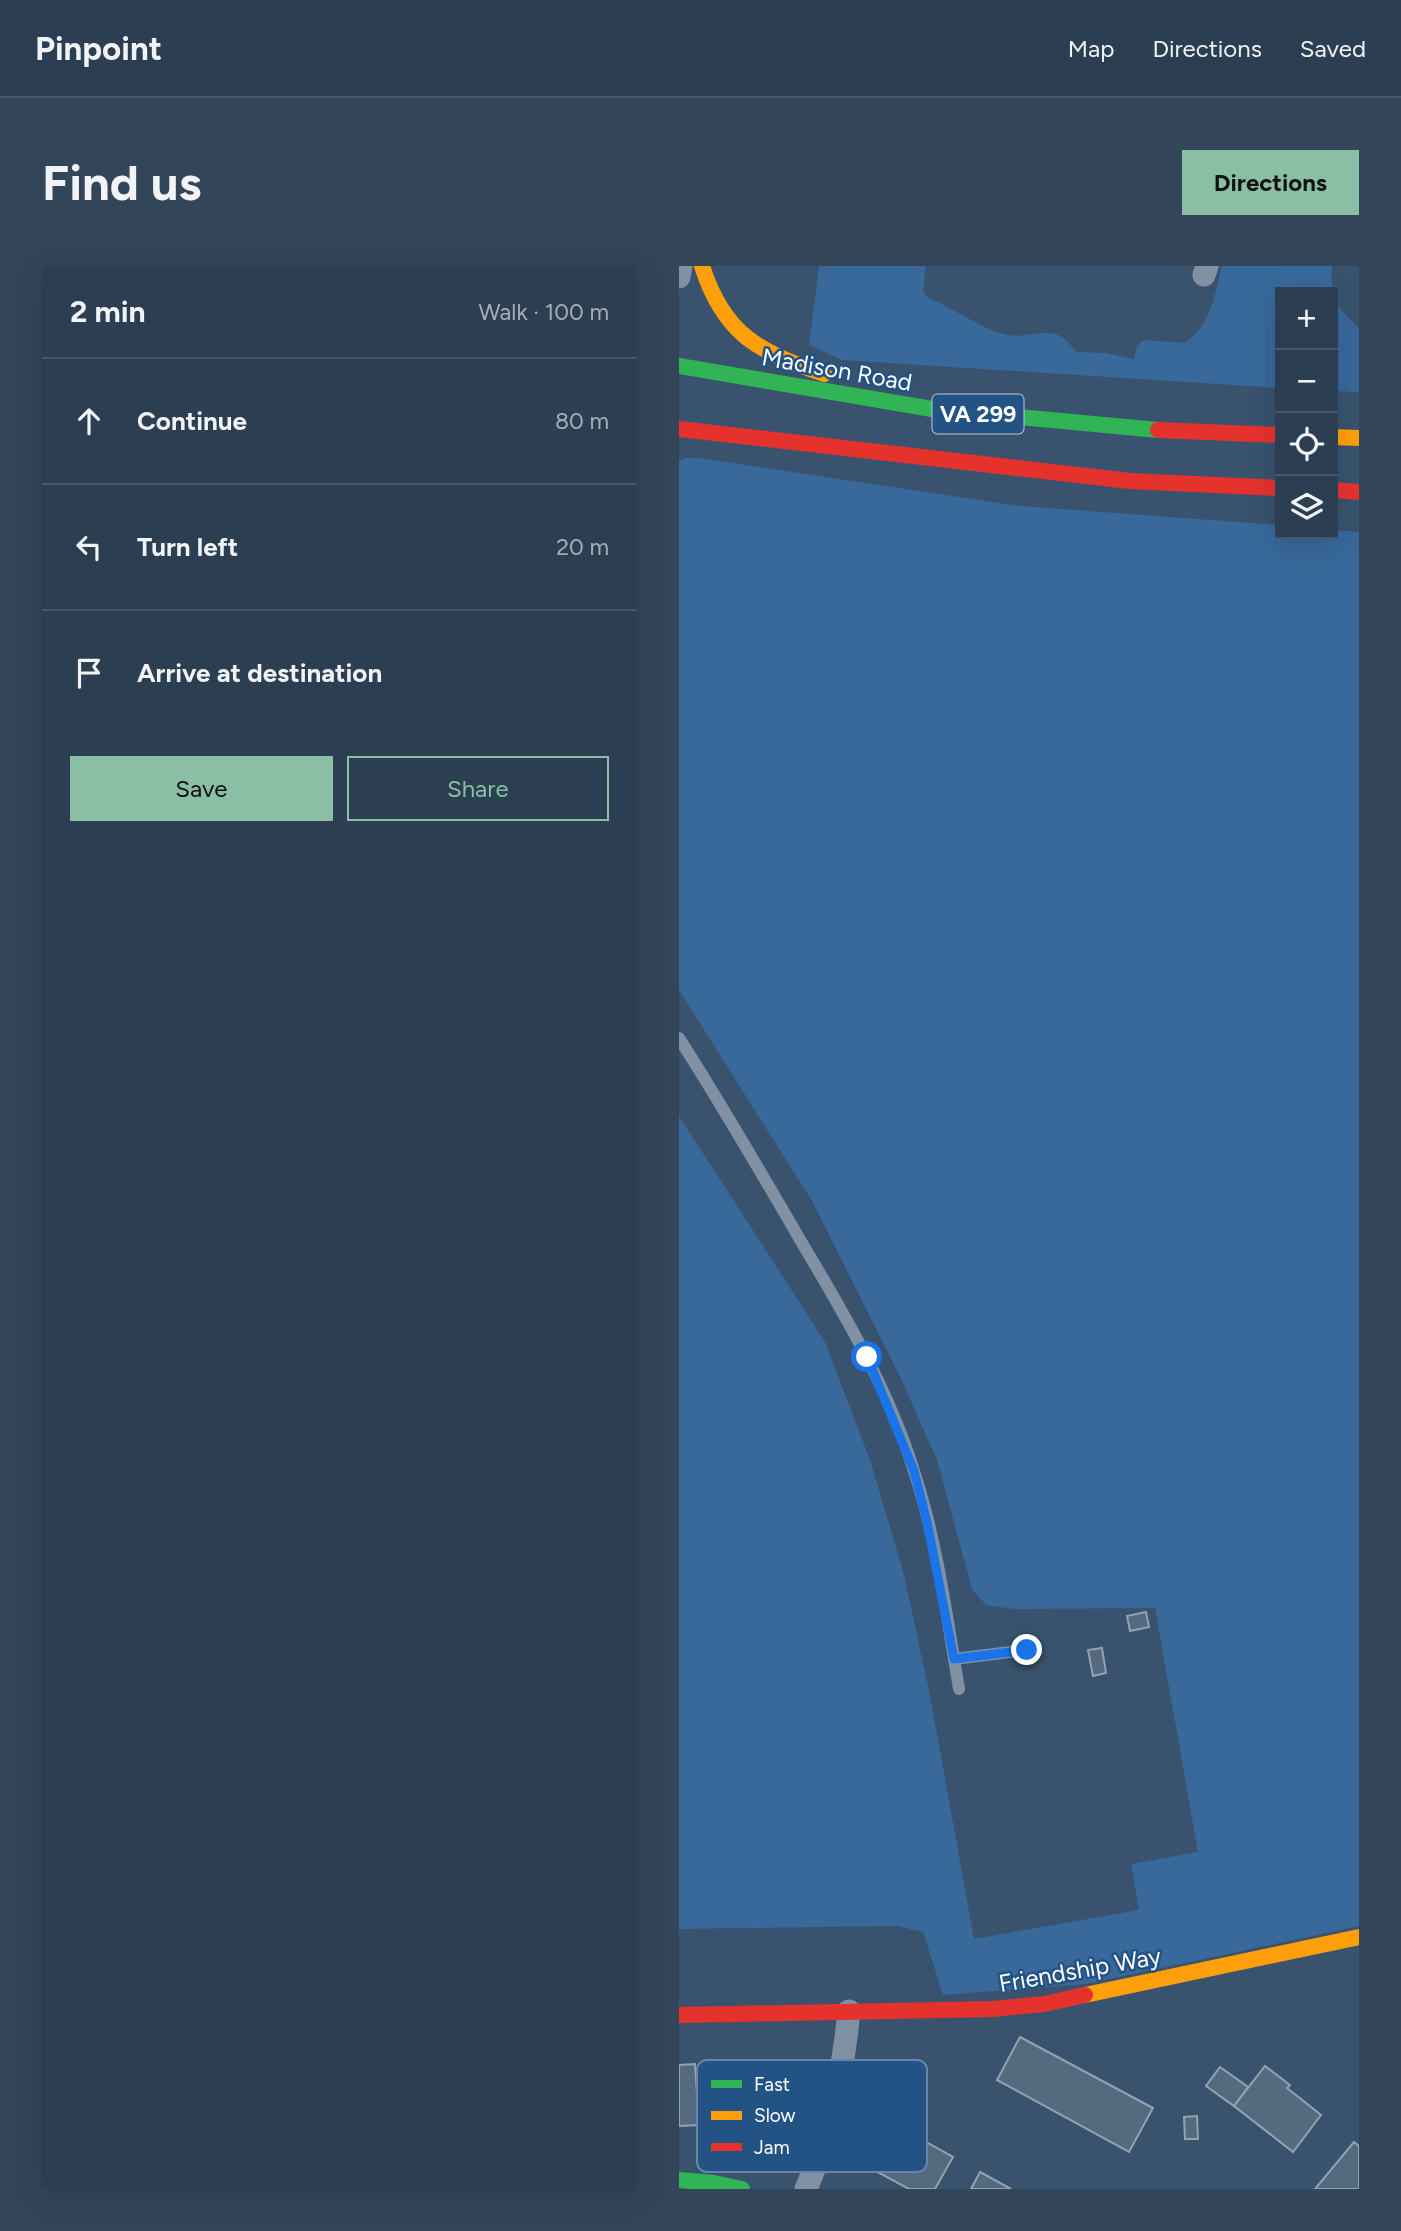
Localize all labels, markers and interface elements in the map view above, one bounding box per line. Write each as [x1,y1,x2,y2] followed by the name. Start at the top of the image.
[35,29,162,68] text: Pinpoint
[1068,34,1114,63] text: Map
[1152,34,1262,63] text: Directions
[1300,34,1366,63] text: Saved
[1182,150,1359,215] button: Directions
[42,153,201,212] text: Find us
[1275,287,1338,539] map controls
[1275,287,1338,350] button: +
[70,293,146,330] text: 2 min
[478,298,609,326] text: Walk · 100 m
[760,342,914,397] street label: Madison Road
[1275,350,1338,413] button: −
[933,394,1023,434] road number: VA 299
[70,402,108,440] icon: ahead
[137,405,247,437] text: Continue
[555,407,609,435] text: 80 m
[1275,413,1338,476] button: locate
[1275,476,1338,539] button: layers
[70,528,108,566] icon: left
[137,531,238,563] text: Turn left
[556,533,609,561] text: 20 m
[70,654,108,692] icon: arrive
[137,657,382,689] text: Arrive at destination
[70,756,333,821] button: Save
[347,756,609,821] button: Share
[851,1341,882,1372] route start
[1011,1634,1042,1665] route end
[997,1941,1164,1998] street label: Friendship Way
[697,2060,927,2172] legend
[754,2073,790,2096] text: Fast
[754,2104,796,2127] text: Slow
[754,2136,790,2159] text: Jam

